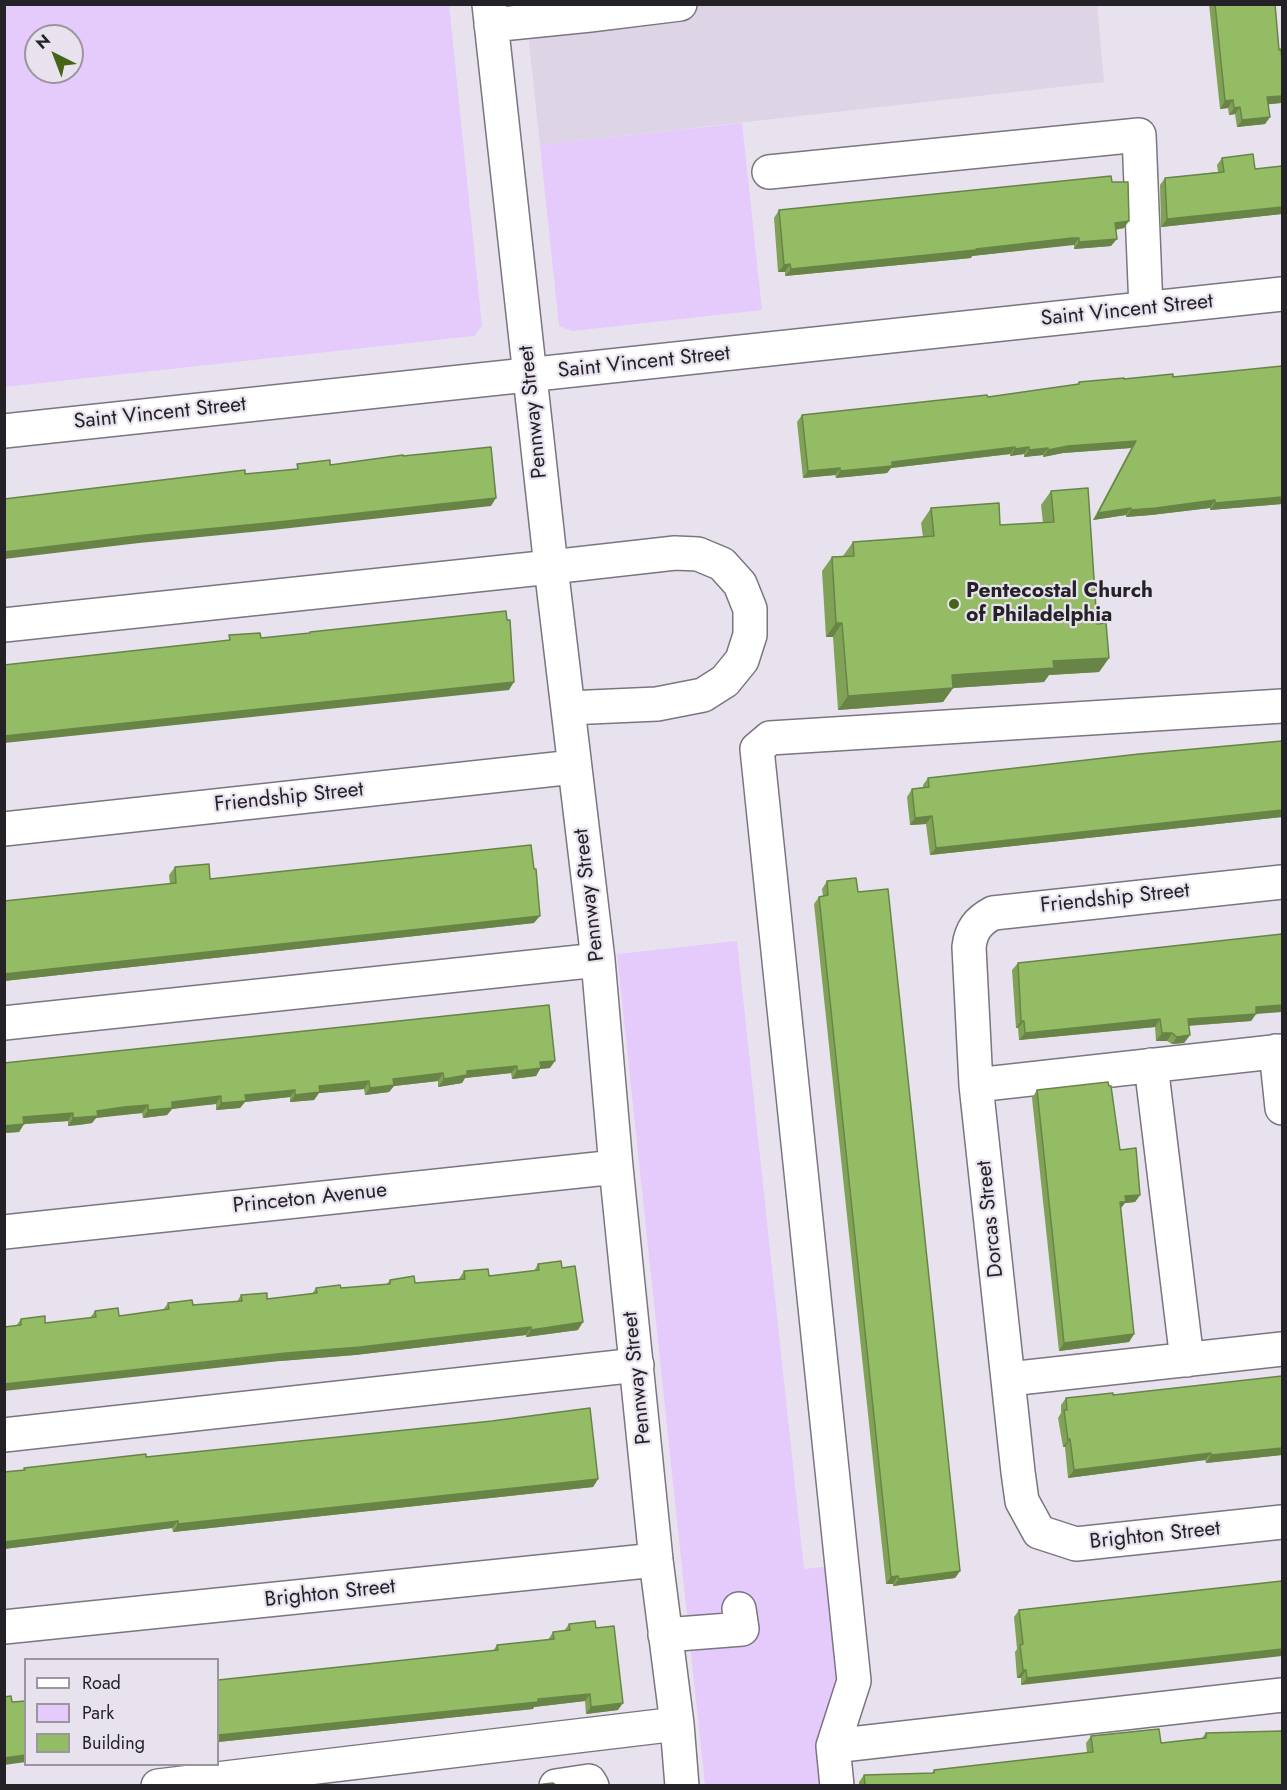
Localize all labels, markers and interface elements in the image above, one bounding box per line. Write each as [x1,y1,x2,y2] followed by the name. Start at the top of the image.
[24,24,84,84] north arrow
[31,29,55,55] text: N
[1040,289,1214,333] street label: Saint Vincent Street
[557,341,731,385] street label: Saint Vincent Street
[514,344,554,480] street label: Pennway Street
[73,392,247,436] street label: Saint Vincent Street
[966,579,1153,629] place label: Pentecostal Church of Philadelphia
[947,597,961,611] marker: Pentecostal Church of Philadelphia
[213,778,365,818] street label: Friendship Street
[569,827,611,963] street label: Pennway Street
[1039,879,1191,919] street label: Friendship Street
[972,1159,1010,1279] street label: Dorcas Street
[232,1178,388,1220] street label: Princeton Avenue
[618,1310,658,1446] street label: Pennway Street
[1088,1517,1222,1555] street label: Brighton Street
[263,1575,397,1613] street label: Brighton Street
[24,1658,219,1766] legend
[82,1670,121,1696] text: Road
[82,1700,114,1726] text: Park
[82,1730,145,1756] text: Building

